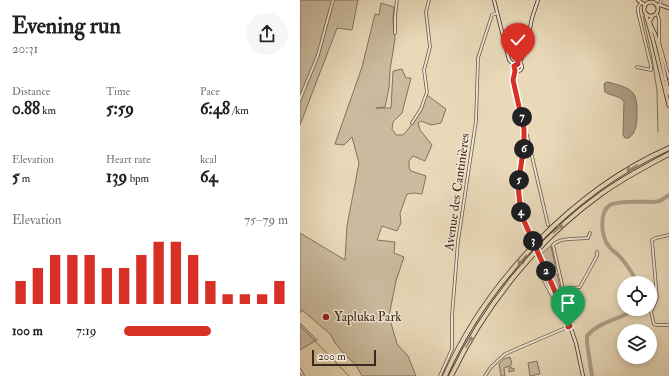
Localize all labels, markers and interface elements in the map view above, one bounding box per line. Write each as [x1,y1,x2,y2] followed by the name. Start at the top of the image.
[12,12,121,40] text: Evening run
[246,13,288,55] button: share
[501,23,535,64] pin
[507,29,529,51] icon: check
[12,41,38,57] text: 20:31
[12,85,50,98] text: Distance
[106,85,130,98] text: Time
[200,85,220,98] text: Pace
[12,98,40,119] text: 0.88
[106,98,134,119] text: 5:59
[200,98,230,119] text: 6:48
[40,104,56,117] text: km
[230,104,249,117] text: /km
[512,107,532,127] pin: 7
[519,110,525,123] text: 7
[441,132,473,253] street label: Avenue des Cantinières
[514,139,534,159] pin: 6
[521,142,527,155] text: 6
[12,153,54,166] text: Elevation
[106,153,151,166] text: Heart rate
[200,153,217,166] text: kcal
[626,164,638,172] one-way arrow
[12,166,19,187] text: 5
[106,166,127,187] text: 139
[200,166,218,187] text: 64
[509,170,529,190] pin: 5
[19,172,30,185] text: m
[127,172,149,185] text: bpm
[517,173,521,186] text: 5
[511,202,531,222] pin: 4
[518,205,524,218] text: 4
[12,212,62,228] text: Elevation
[244,212,288,228] text: 75–79 m
[553,225,564,234] one-way arrow
[523,231,543,251] pin: 3
[531,234,535,247] text: 3
[517,255,526,265] one-way arrow
[536,261,556,281] pin: 2
[543,264,549,277] text: 2
[617,276,657,364] map controls
[617,276,657,316] button: locate
[551,286,585,327] pin
[557,292,579,314] icon: arrive
[334,309,402,326] place label: Yapluka Park
[321,312,331,322] marker: Yapluka Park
[12,323,43,339] text: 100 m
[76,323,96,339] text: 7:19
[617,324,657,364] button: layers
[466,336,474,348] one-way arrow
[312,348,376,367] scale bar
[318,350,346,363] text: 200 m

